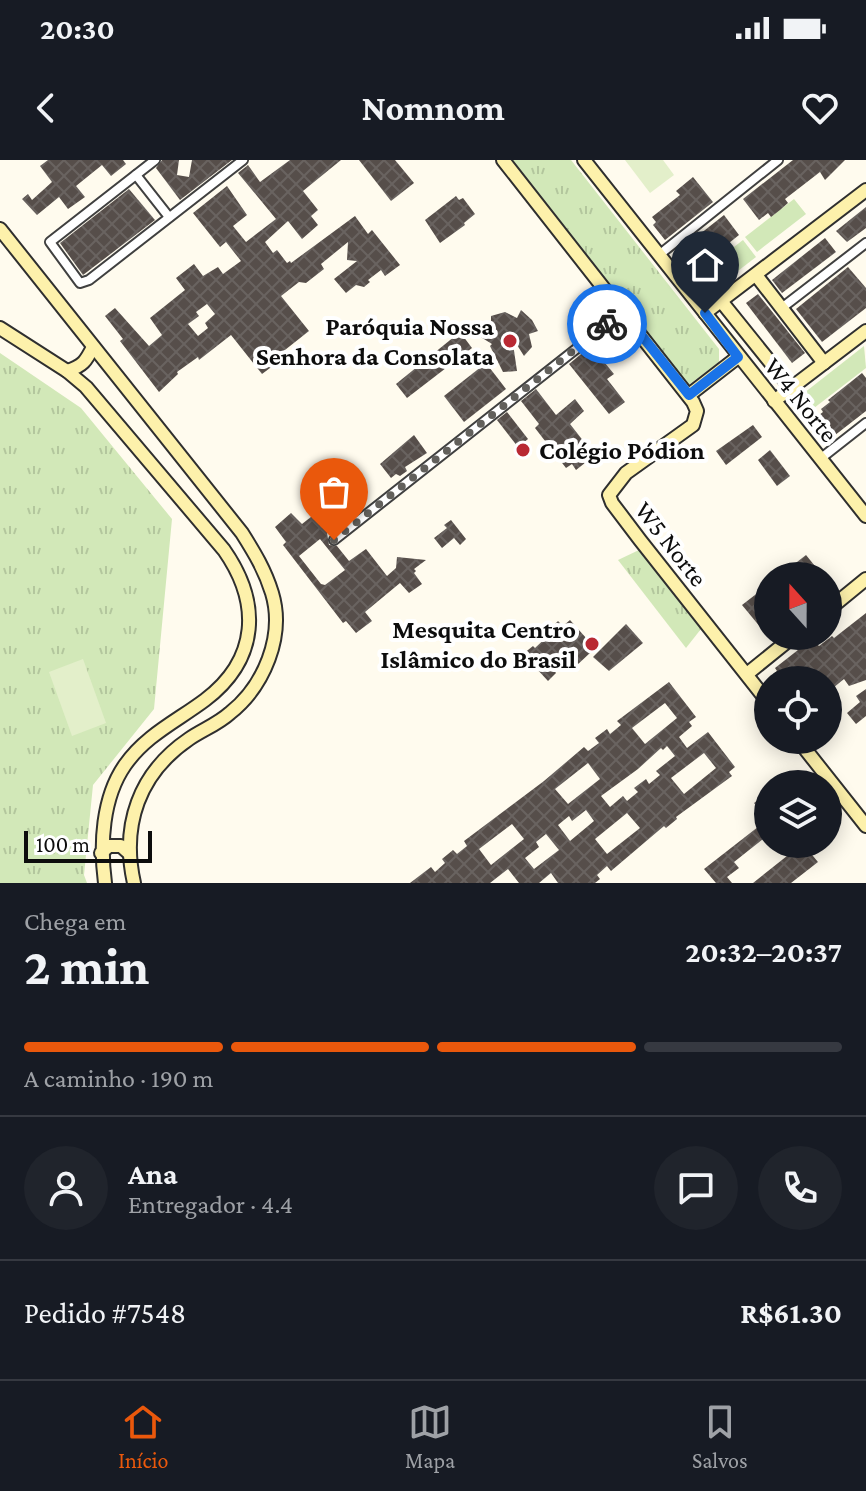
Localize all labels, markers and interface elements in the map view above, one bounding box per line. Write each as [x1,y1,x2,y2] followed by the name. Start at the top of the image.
[40,12,115,45] text: 20:30
[24,86,68,130] icon: back
[798,86,842,130] icon: heart
[361,88,505,128] text: Nomnom
[671,231,739,313] pin
[683,243,727,287] icon: home
[567,284,647,364] courier
[585,302,629,346] icon: bike
[256,312,494,371] place label: Paróquia Nossa Senhora da Consolata
[501,332,519,350] marker: Paróquia Nossa Senhora da Consolata
[758,352,844,448] street label: W4 Norte
[539,436,705,465] place label: Colégio Pódion
[514,441,532,459] marker: Colégio Pódion
[300,458,368,540] pin
[312,470,356,514] icon: bag
[629,496,713,592] street label: W5 Norte
[754,562,842,650] north arrow
[754,562,842,858] map controls
[380,615,576,674] place label: Mesquita Centro Islâmico do Brasil
[583,635,601,653] marker: Mesquita Centro Islâmico do Brasil
[754,666,842,754] button: locate
[754,770,842,858] button: layers
[24,827,152,863] scale bar
[36,832,90,857] text: 100 m
[24,907,126,936] text: Chega em
[685,935,842,968] text: 20:32–20:37
[24,937,149,995] text: 2 min
[24,1064,213,1093] text: A caminho · 190 m
[24,1146,108,1230] button: person
[654,1146,738,1230] button: chat
[758,1146,842,1230] button: phone
[128,1157,178,1190] text: Ana
[128,1190,293,1219] text: Entregador · 4.4
[24,1296,186,1329] text: Pedido #7548
[740,1296,842,1329] text: R$61.30
[118,1400,168,1473] tab: Início
[405,1400,455,1473] tab: Mapa
[692,1400,748,1473] tab: Salvos

